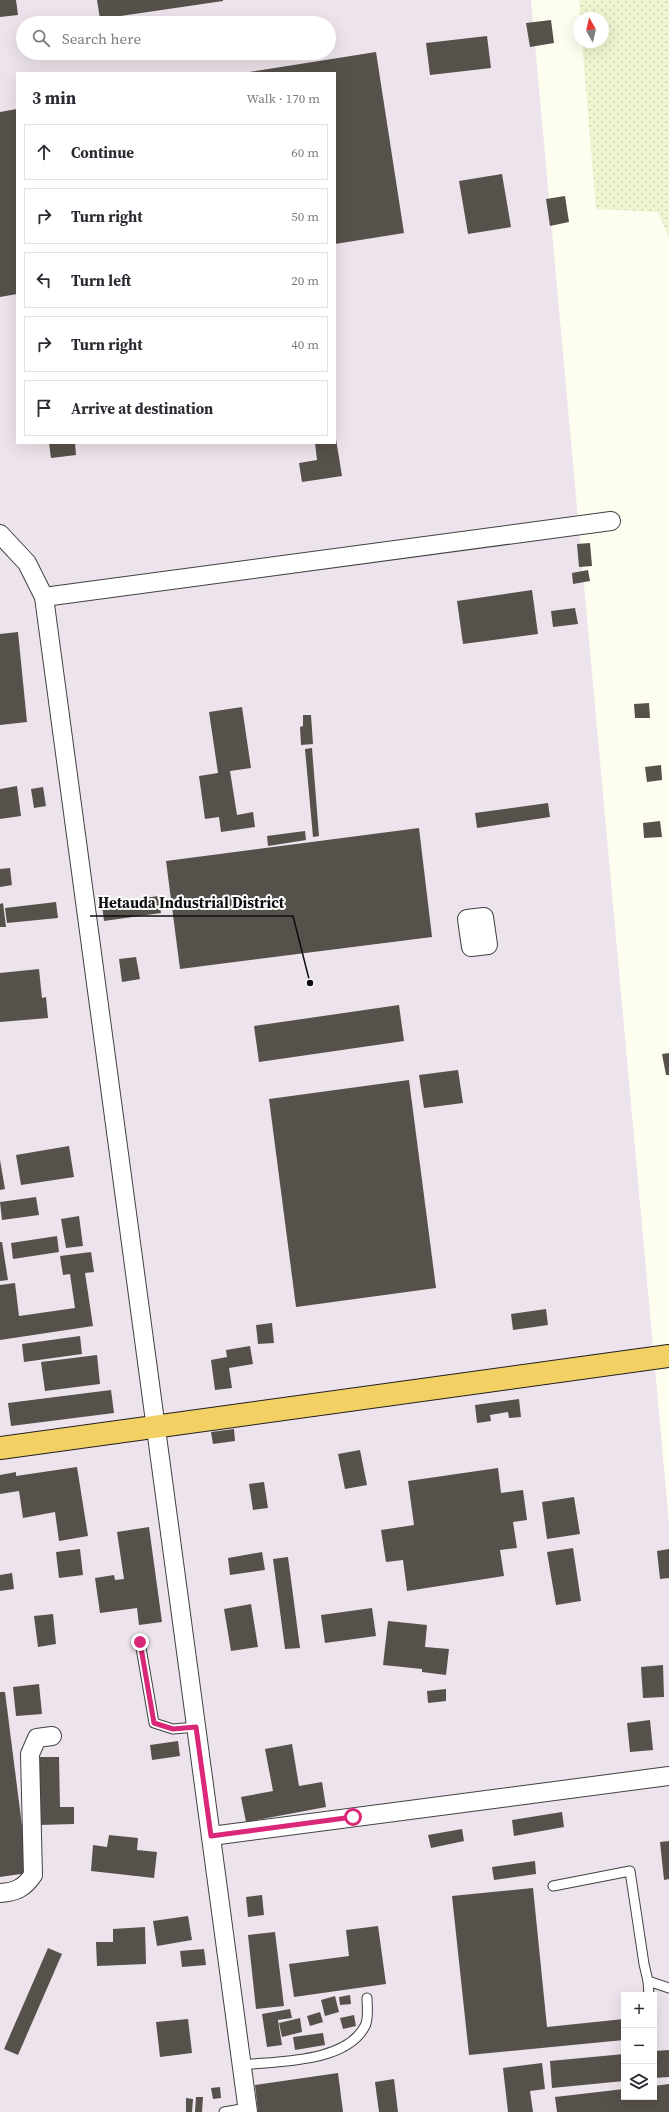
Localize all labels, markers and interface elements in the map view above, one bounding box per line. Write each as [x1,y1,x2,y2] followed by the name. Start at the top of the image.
[573,12,609,48] north arrow
[16,16,336,60] search box
[30,27,52,49] icon: search
[62,28,141,49] text: Search here
[32,86,76,110] text: 3 min
[247,90,320,107] text: Walk · 170 m
[33,141,55,163] icon: ahead
[71,142,134,163] text: Continue
[291,144,319,161] text: 60 m
[33,205,55,227] icon: right
[71,206,143,227] text: Turn right
[291,208,319,225] text: 50 m
[33,269,55,291] icon: left
[71,270,131,291] text: Turn left
[291,272,319,289] text: 20 m
[33,333,55,355] icon: right
[71,334,143,355] text: Turn right
[291,336,319,353] text: 40 m
[33,397,55,419] icon: arrive
[71,398,213,419] text: Arrive at destination
[90,889,293,916] callout: Hetauda Industrial District
[98,892,285,913] text: Hetauda Industrial District
[131,1633,149,1651] route end
[344,1808,362,1826] route start
[621,1992,657,2100] map controls
[621,1992,657,2028] button: +
[621,2028,657,2064] button: −
[621,2064,657,2100] button: layers

